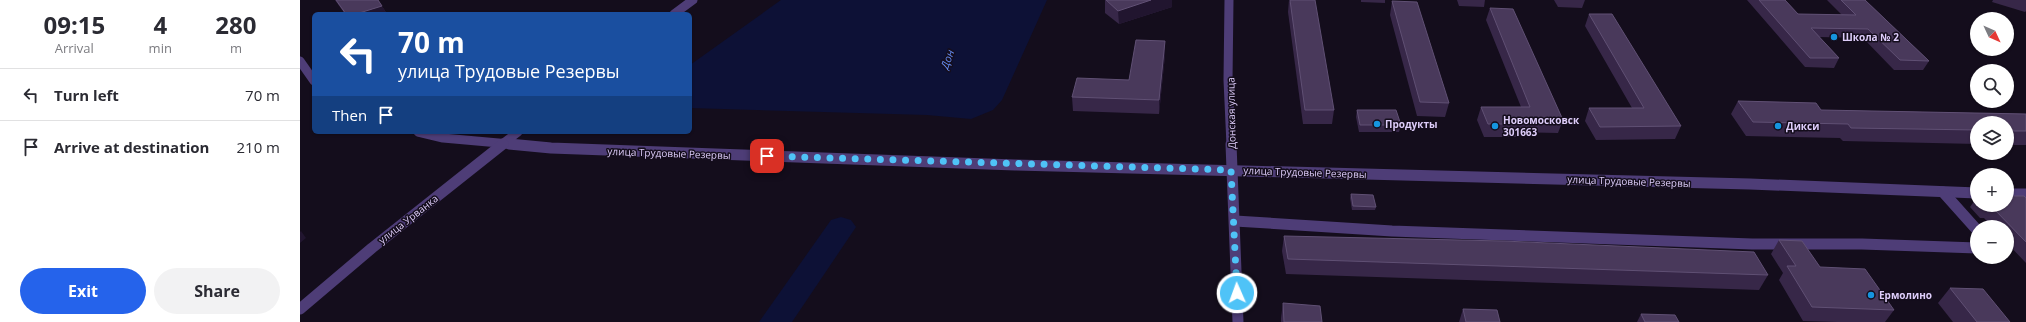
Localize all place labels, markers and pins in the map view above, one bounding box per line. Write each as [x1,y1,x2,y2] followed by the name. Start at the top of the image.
[1842,30,1899,44] place label: Школа № 2
[1829,32,1839,42] marker: Школа № 2
[1503,113,1580,139] place label: Новомосковск 301663
[1385,117,1438,131] place label: Продукты
[1372,119,1382,129] marker: Продукты
[1786,119,1819,133] place label: Дикси
[1490,121,1500,131] marker: Новомосковск 301663
[1773,121,1783,131] marker: Дикси
[750,139,784,173] pin
[1879,288,1932,302] place label: Ермолино
[1866,290,1876,300] marker: Ермолино

